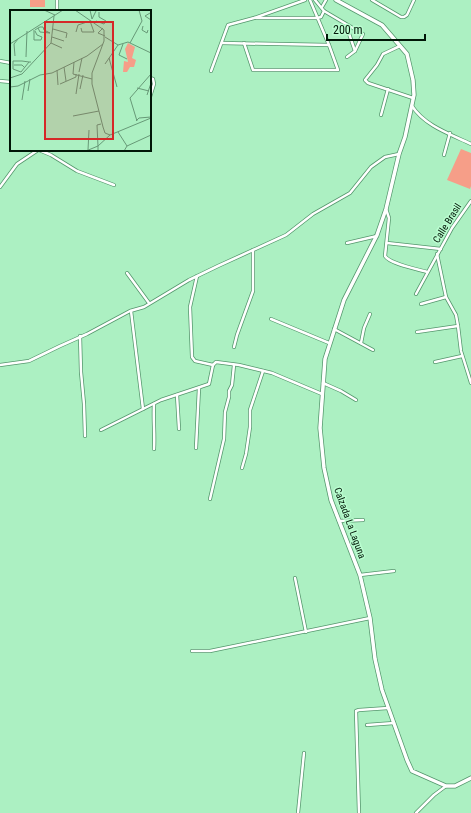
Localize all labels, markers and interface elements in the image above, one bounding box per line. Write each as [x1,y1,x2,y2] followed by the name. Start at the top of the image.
[10,10,151,151] inset map
[327,16,425,42] scale bar
[333,23,363,37] text: 200 m
[431,201,463,245] street label: Calle Brasil
[332,486,368,560] street label: Calzada La Laguna

